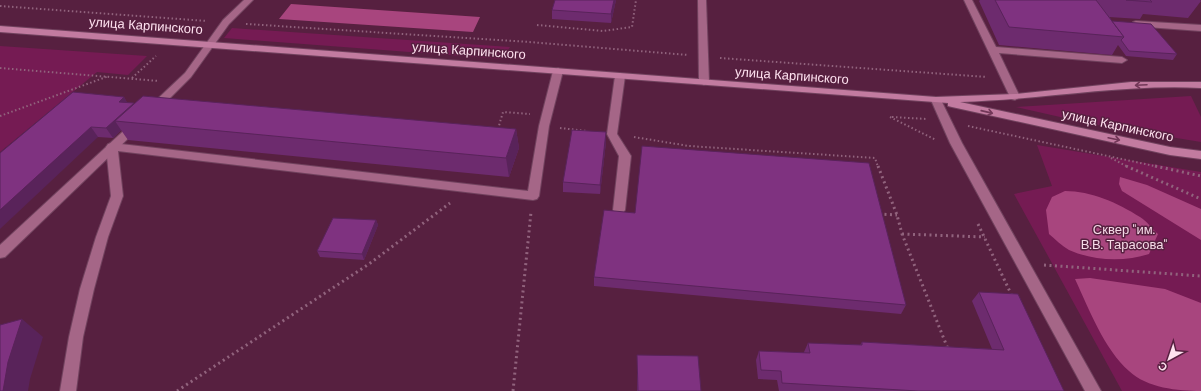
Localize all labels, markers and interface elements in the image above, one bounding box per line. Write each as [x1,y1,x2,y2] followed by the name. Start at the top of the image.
[89,13,203,38] street label: улица Карпинского
[412,38,526,63] street label: улица Карпинского
[735,63,849,88] street label: улица Карпинского
[1135,82,1148,89] one-way arrow
[1060,105,1175,146] street label: улица Карпинского
[980,108,993,116] one-way arrow
[1107,136,1120,144] one-way arrow
[1081,221,1168,253] park label: Сквер "им. В.В. Тарасова"
[1149,339,1189,379] north arrow
[1155,359,1170,375] text: С

